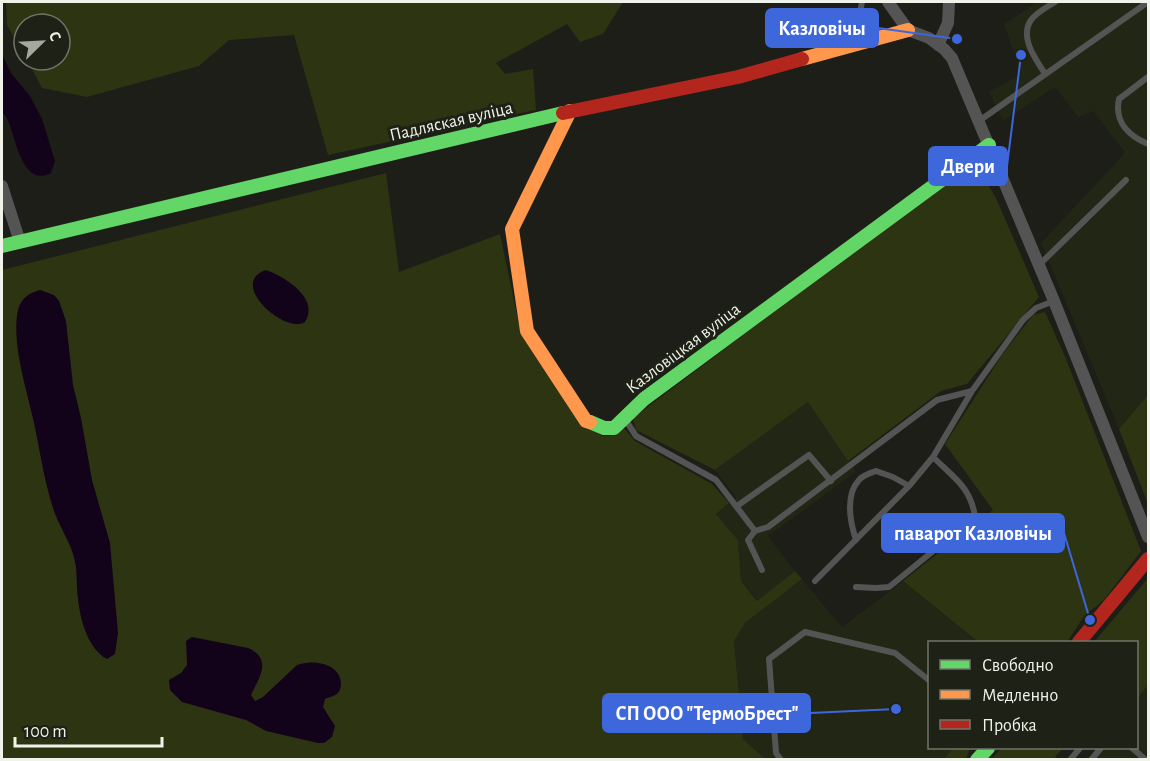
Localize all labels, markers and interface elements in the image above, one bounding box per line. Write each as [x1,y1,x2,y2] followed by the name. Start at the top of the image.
[766,9,878,47] callout: Казловічы
[12,12,72,72] north arrow
[778,19,866,39] text: Казловічы
[46,29,64,44] text: С
[388,99,515,145] street label: Падляская вуліца
[929,147,1007,185] callout: Двери
[941,157,995,177] text: Двери
[623,300,744,397] street label: Казловіцкая вуліца
[882,514,1064,552] callout: паварот Казловічы
[894,524,1052,544] text: паварот Казловічы
[928,641,1138,749] legend
[982,656,1054,675] text: Свободно
[982,687,1058,705] text: Медленно
[603,694,810,732] callout: СП ООО "ТермоБрест"
[616,704,799,724] text: СП ООО "ТермоБрест"
[15,710,162,748] scale bar
[982,716,1037,735] text: Пробка
[24,723,67,741] text: 100 m

